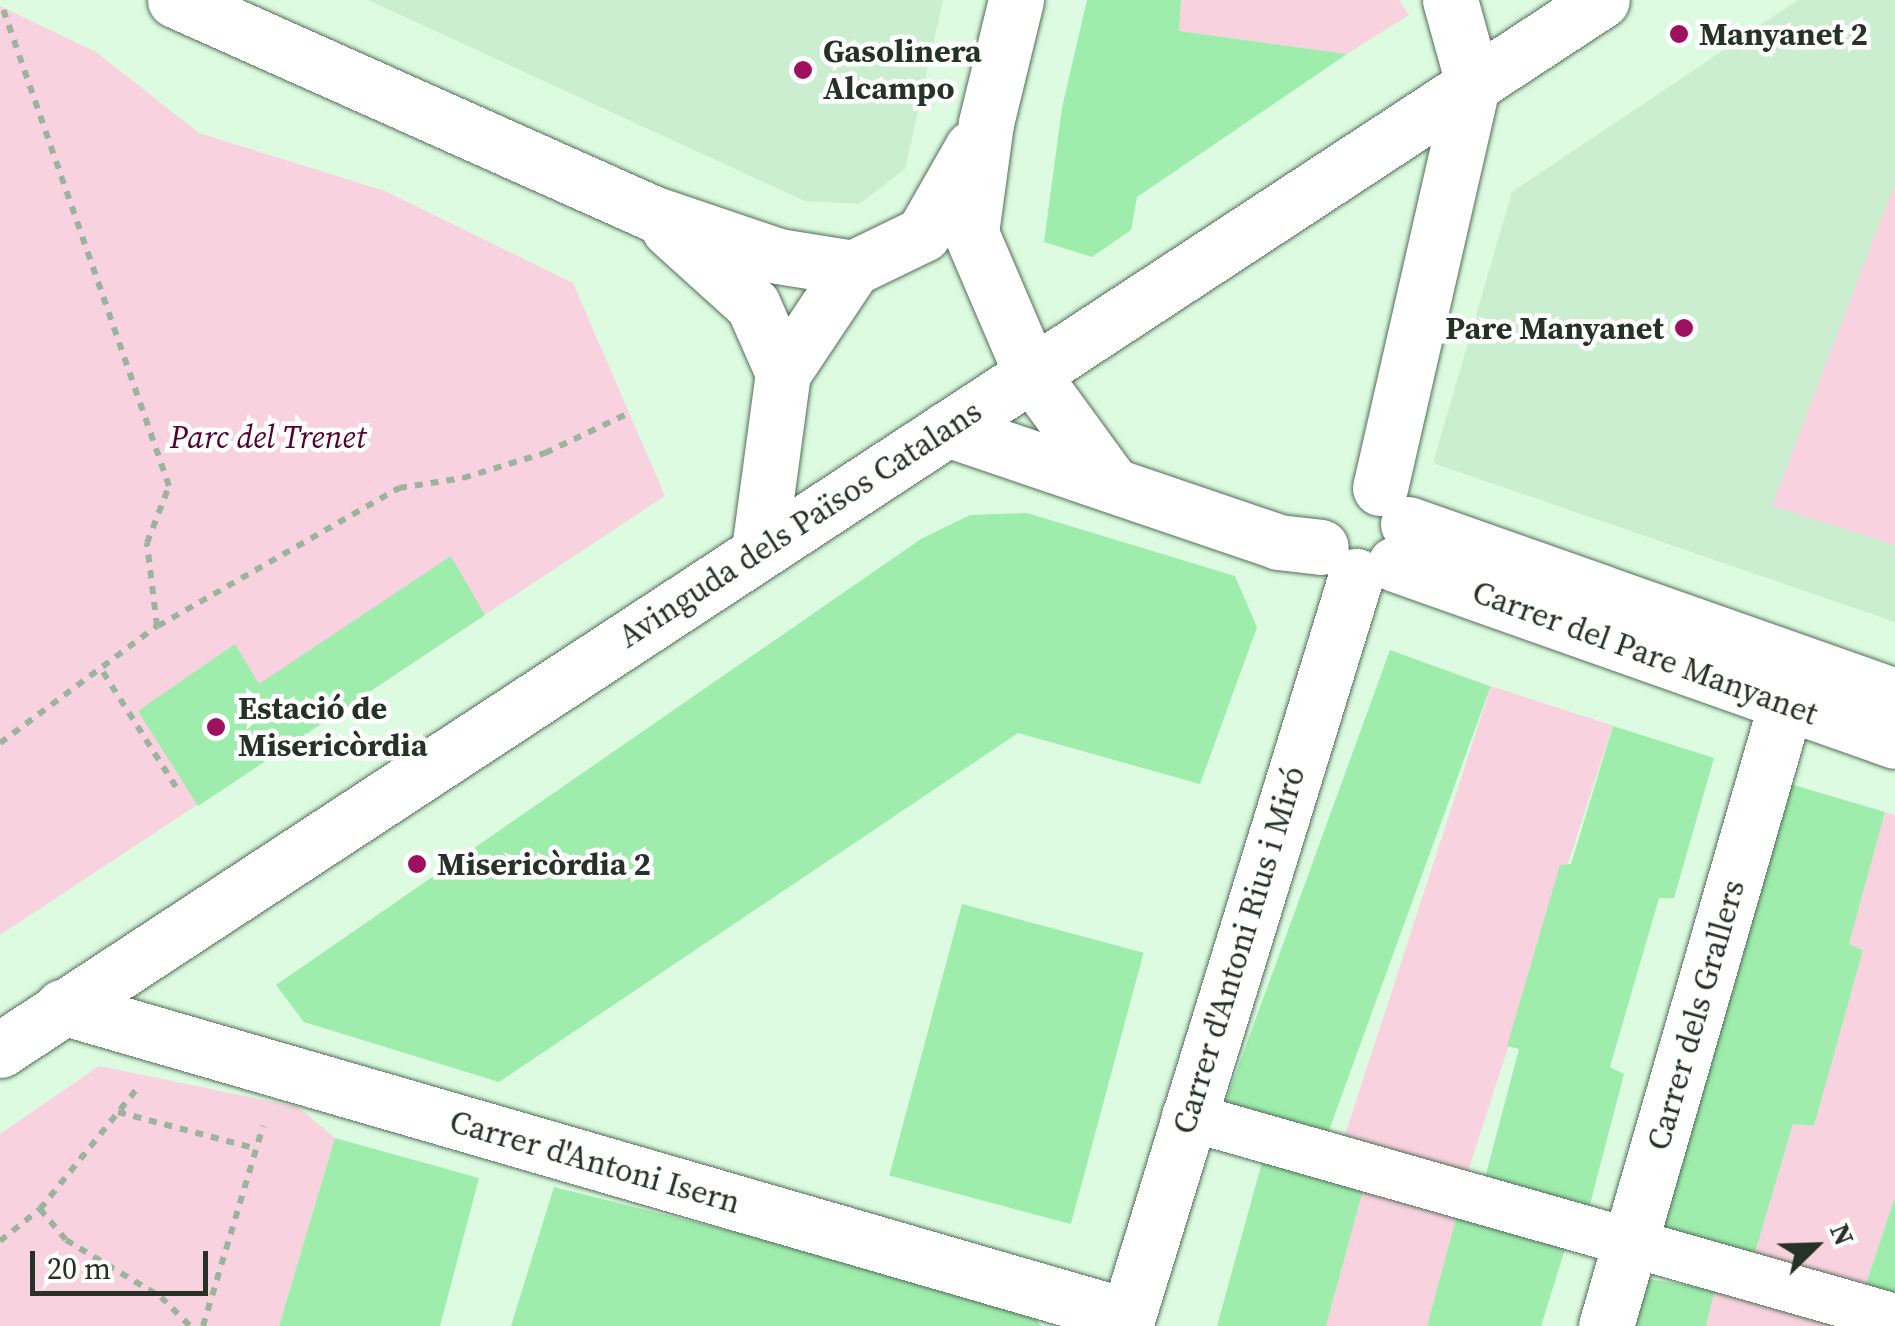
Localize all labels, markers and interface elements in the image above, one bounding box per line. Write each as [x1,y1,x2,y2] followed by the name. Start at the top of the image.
[1699,15,1868,53] place label: Manyanet 2
[1668,23,1690,45] marker: Manyanet 2
[823,33,982,108] place label: Gasolinera Alcampo
[792,59,814,81] marker: Gasolinera Alcampo
[1445,309,1664,347] place label: Pare Manyanet
[1673,317,1695,339] marker: Pare Manyanet
[611,392,989,656] street label: Avinguda dels Països Catalans
[170,418,366,456] park label: Parc del Trenet
[1467,573,1823,733] street label: Carrer del Pare Manyanet
[238,690,428,765] place label: Estació de Misericòrdia
[203,714,229,740] marker: Estació de Misericòrdia
[1165,762,1313,1138] street label: Carrer d'Antoni Rius i Miró
[437,845,651,883] place label: Misericòrdia 2
[406,853,428,875] marker: Misericòrdia 2
[1639,876,1753,1154] street label: Carrer dels Grallers
[445,1102,745,1222] street label: Carrer d'Antoni Isern
[1765,1196,1865,1296] north arrow
[1821,1217,1864,1251] text: N
[35,1231,212,1293] scale bar
[47,1248,111,1289] text: 20 m

